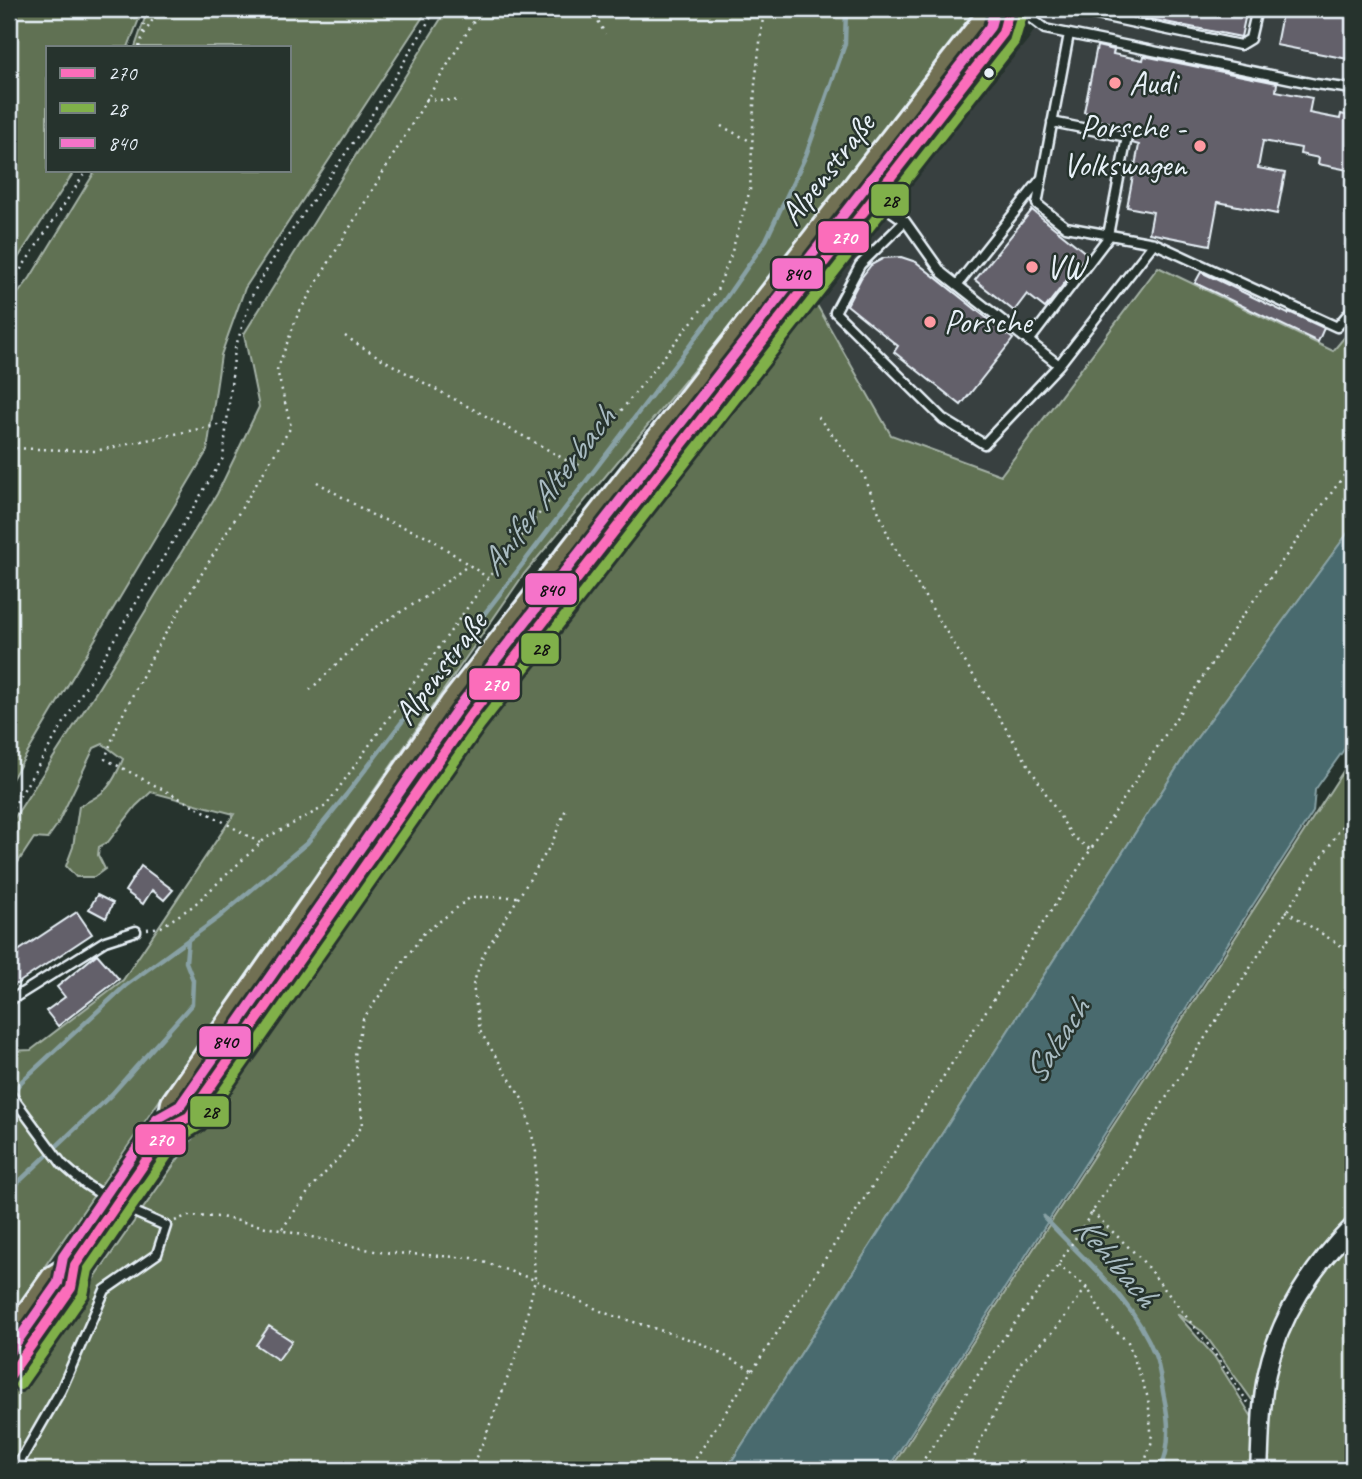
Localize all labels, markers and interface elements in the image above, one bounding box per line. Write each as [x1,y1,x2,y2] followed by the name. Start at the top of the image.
[46,46,290,172] legend
[108,60,138,86] text: 270
[1129,62,1180,104] place label: Audi
[982,66,996,80] unlabelled marker
[1107,75,1123,91] marker: Audi
[108,96,129,122] text: 28
[770,103,885,234] street label: Alpenstraße
[1063,106,1188,186] place label: Porsche - Volkswagen
[108,130,138,156] text: 840
[1192,138,1208,154] marker: Porsche - Volkswagen
[870,183,910,217] line badge: 28
[881,189,901,213] text: 28
[817,220,870,254] line badge: 270
[831,226,859,250] text: 270
[1046,246,1089,288] place label: VW
[771,257,824,290] line badge: 840
[1024,259,1040,275] marker: VW
[784,262,812,286] text: 840
[944,301,1034,343] place label: Porsche
[922,314,938,330] marker: Porsche
[469,396,626,584] water label: Anifer Alterbach
[524,572,578,606] line badge: 840
[538,578,566,602] text: 840
[384,601,498,733] street label: Alpenstraße
[520,632,560,665] line badge: 28
[531,637,551,661] text: 28
[468,667,521,701] line badge: 270
[482,673,510,697] text: 270
[1012,988,1101,1092] water label: Salzach
[198,1025,252,1058] line badge: 840
[212,1030,240,1054] text: 840
[189,1095,230,1128] line badge: 28
[201,1100,221,1124] text: 28
[134,1123,187,1156] line badge: 270
[147,1128,175,1152] text: 270
[1064,1206,1170,1319] water label: Kehlbach

